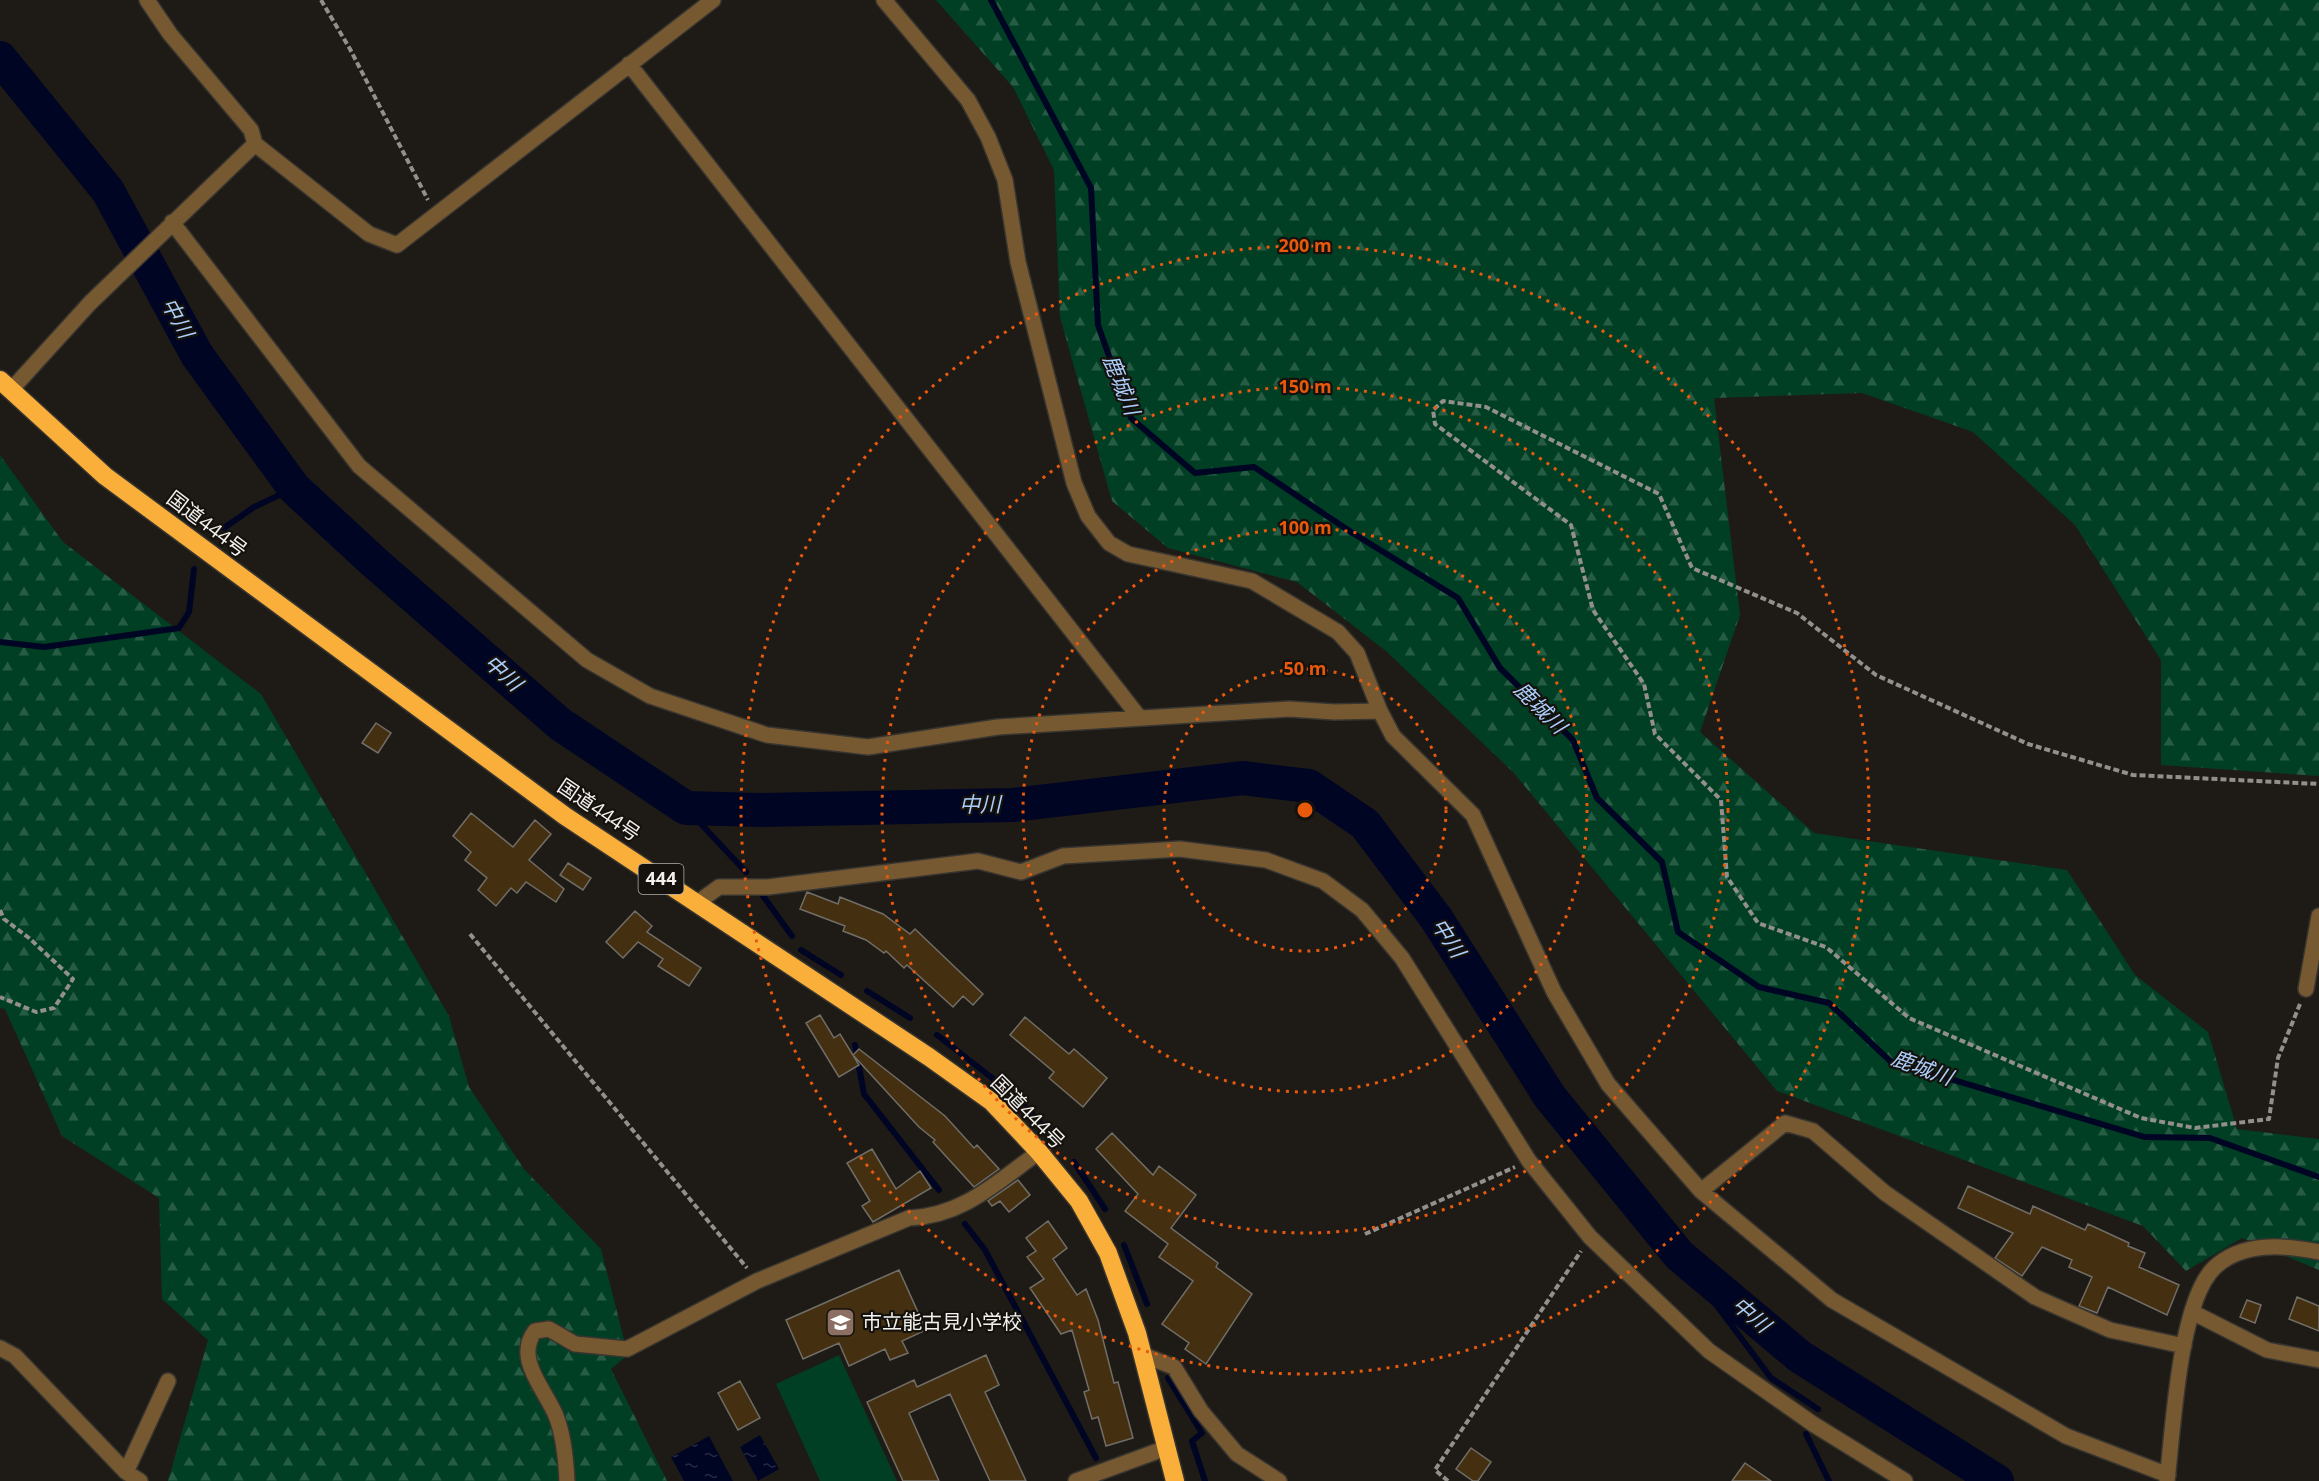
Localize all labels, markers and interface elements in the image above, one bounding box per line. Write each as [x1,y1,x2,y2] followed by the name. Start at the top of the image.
[1278,233,1332,257] text: 200 m
[155,292,201,344] water label: 中川
[1097,350,1147,421] water label: 鹿城川
[1278,374,1332,398] text: 150 m
[162,484,253,563] street label: 国道444号
[1278,515,1332,539] text: 100 m
[479,648,530,698] water label: 中川
[1284,656,1326,680] text: 50 m
[1509,675,1574,741] water label: 鹿城川
[553,772,646,847] street label: 国道444号
[959,790,1003,818] water label: 中川
[1295,800,1315,820] centre of rings
[638,864,684,894] road number: 444
[1426,912,1473,964] water label: 中川
[1888,1043,1959,1092] water label: 鹿城川
[985,1069,1071,1155] street label: 国道444号
[1727,1290,1778,1340] water label: 中川
[825,1306,857,1338] school or university icon: 市立能古見小学校
[862,1308,1022,1335] place label: 市立能古見小学校

